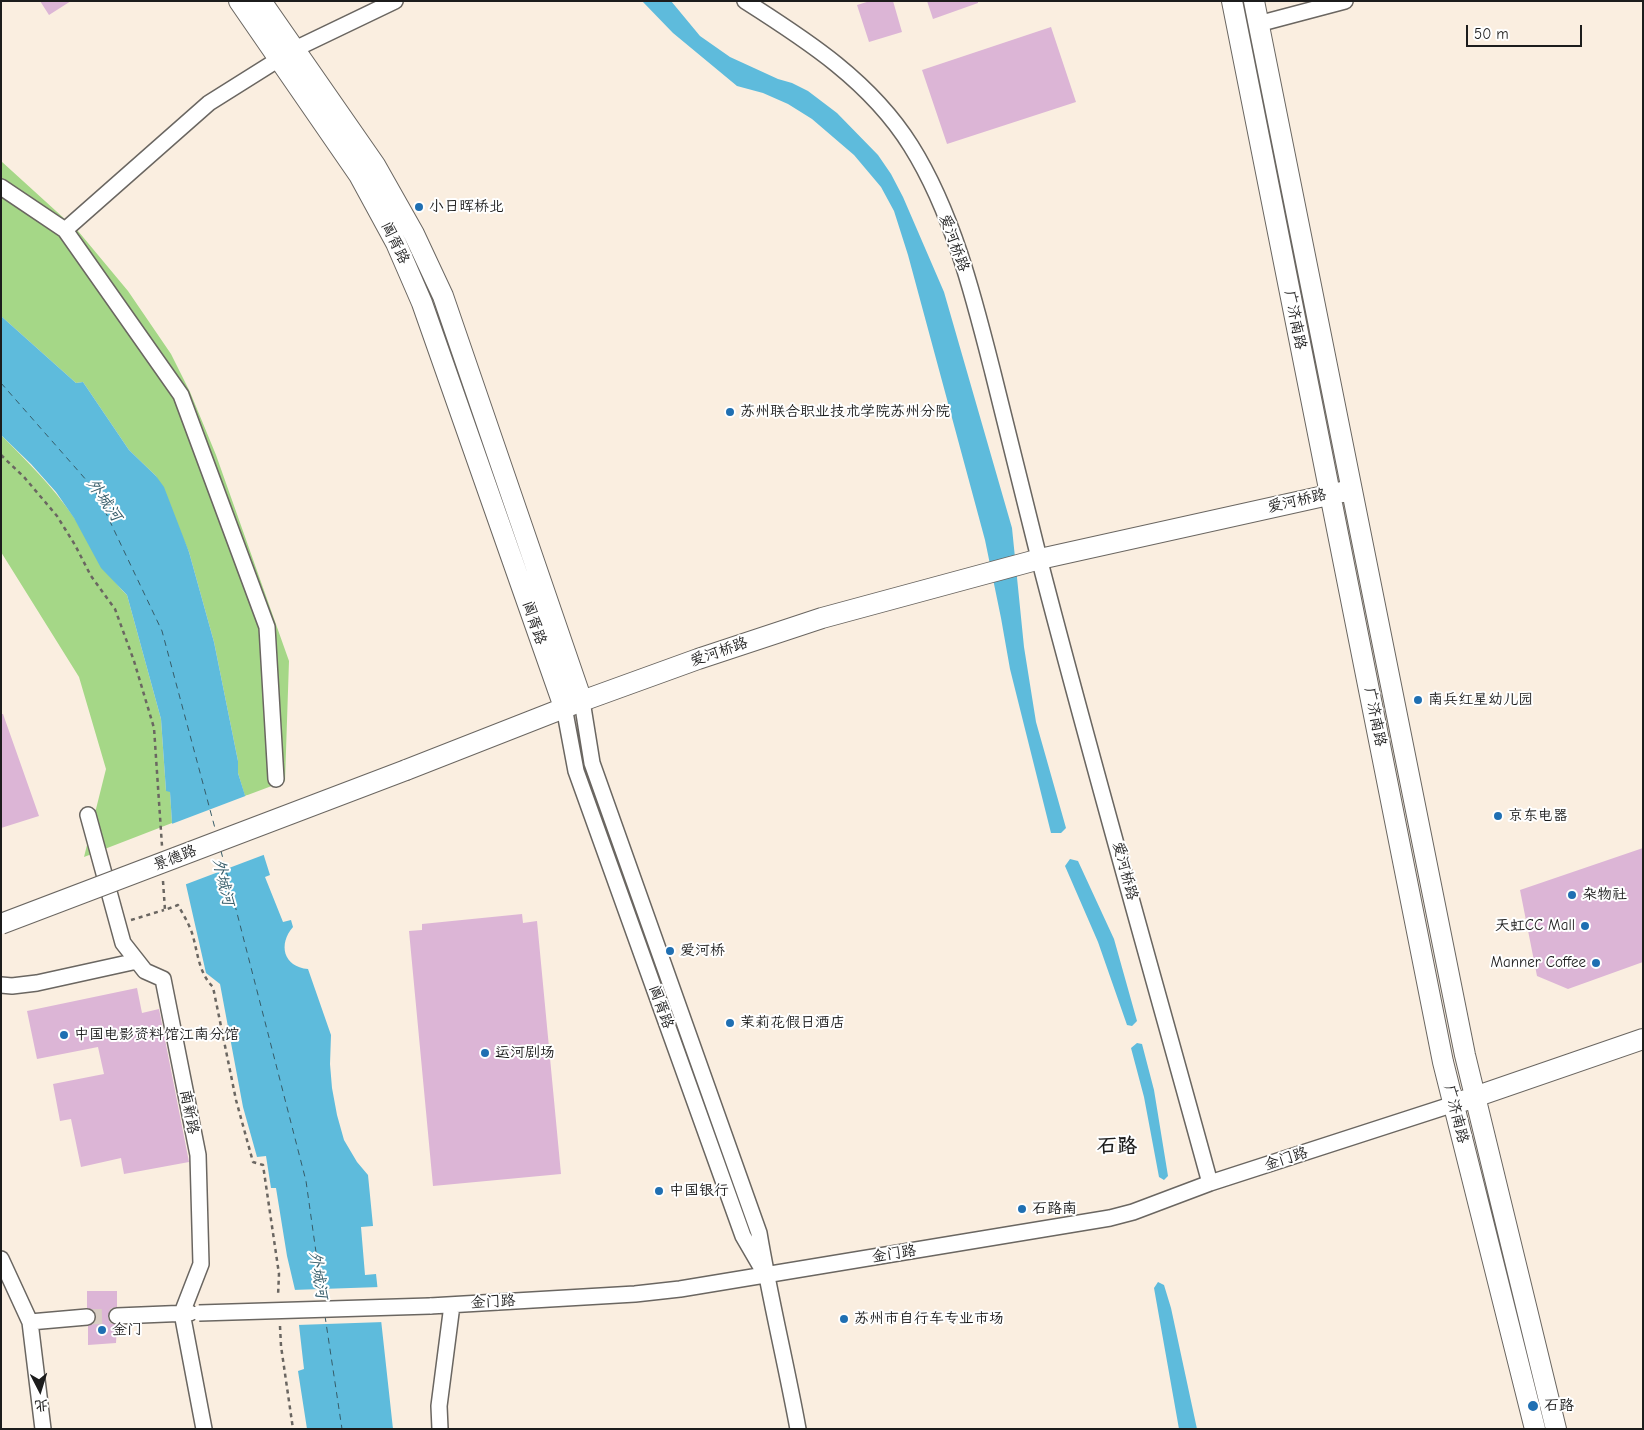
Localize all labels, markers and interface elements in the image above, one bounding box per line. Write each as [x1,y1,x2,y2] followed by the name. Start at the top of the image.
[1469,15,1585,47] scale bar
[1474,25,1509,43] text: 50 m
[429,198,504,216] place label: 小日晖桥北
[413,201,425,213] marker: 小日晖桥北
[935,212,973,274] street label: 爱河桥路
[377,219,413,267] street label: 阊胥路
[1280,289,1310,351] street label: 广济南路
[740,403,950,421] place label: 苏州联合职业技术学院苏州分院
[724,406,736,418] marker: 苏州联合职业技术学院苏州分院
[82,475,126,525] water label: 外城河
[1266,485,1328,517] street label: 爱河桥路
[518,599,550,647] street label: 阊胥路
[688,634,750,670] street label: 爱河桥路
[1360,686,1390,748] street label: 广济南路
[1428,691,1533,709] place label: 南兵红星幼儿园
[1412,694,1424,706] marker: 南兵红星幼儿园
[1508,807,1568,825] place label: 京东电器
[1492,810,1504,822] marker: 京东电器
[1109,840,1141,902] street label: 爱河桥路
[151,842,199,874] street label: 景德路
[208,856,238,908] water label: 外城河
[1582,886,1627,904] place label: 杂物社
[1566,889,1578,901] marker: 杂物社
[1495,917,1575,935] place label: 天虹CC Mall
[1579,920,1591,932] marker: 天虹CC Mall
[680,942,725,960] place label: 爱河桥
[664,945,676,957] marker: 爱河桥
[1490,954,1586,972] place label: Manner Coffee
[1590,957,1602,969] marker: Manner Coffee
[645,983,677,1031] street label: 阊胥路
[740,1014,845,1032] place label: 茉莉花假日酒店
[724,1017,736,1029] marker: 茉莉花假日酒店
[74,1026,239,1044] place label: 中国电影资料馆江南分馆
[58,1029,70,1041] marker: 中国电影资料馆江南分馆
[495,1044,555,1062] place label: 运河剧场
[479,1047,491,1059] marker: 运河剧场
[1440,1083,1472,1145] street label: 广济南路
[176,1088,202,1136] street label: 南新路
[1097,1134,1137,1158] district label: 石路
[1262,1143,1310,1175] street label: 金门路
[669,1182,729,1200] place label: 中国银行
[653,1185,665,1197] marker: 中国银行
[1032,1200,1077,1218] place label: 石路南
[1016,1203,1028,1215] marker: 石路南
[870,1242,918,1266] street label: 金门路
[305,1250,331,1300] water label: 外城河
[470,1292,516,1312] street label: 金门路
[854,1310,1004,1328] place label: 苏州市自行车专业市场
[838,1313,850,1325] marker: 苏州市自行车专业市场
[112,1321,142,1339] place label: 金门
[96,1324,108,1336] marker: 金门
[15,1365,65,1415] north arrow
[34,1396,49,1415] text: 北
[1544,1397,1574,1415] place label: 石路
[1526,1399,1540,1413] marker: 石路

